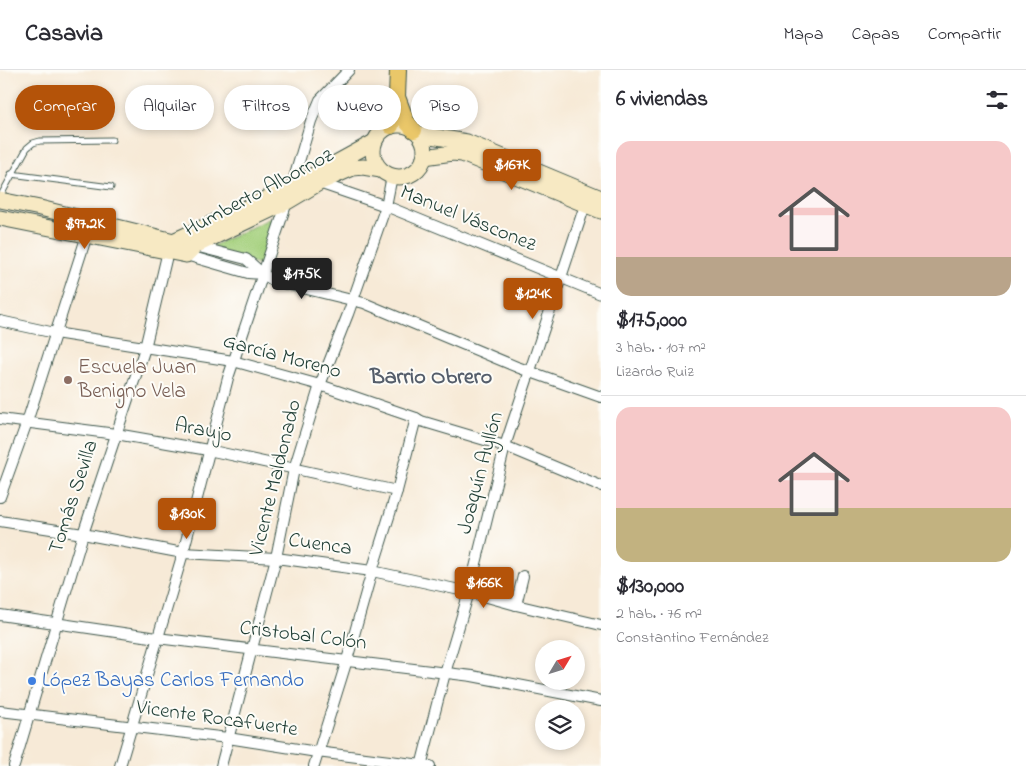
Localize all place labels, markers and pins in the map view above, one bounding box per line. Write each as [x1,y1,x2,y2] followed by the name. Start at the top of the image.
[477,148,547,191] pin: $167K
[44,208,126,250] pin: $97.2K
[267,258,337,300] pin: $175K
[498,278,568,320] pin: $124K
[77,353,196,409] place label: Escuela Juan Benigno Vela
[62,374,74,386] marker: Escuela Juan Benigno Vela
[152,498,222,540] pin: $130K
[449,566,519,609] pin: $166K
[42,666,304,698] place label: López Bayas Carlos Fernando
[26,675,38,687] marker: López Bayas Carlos Fernando

